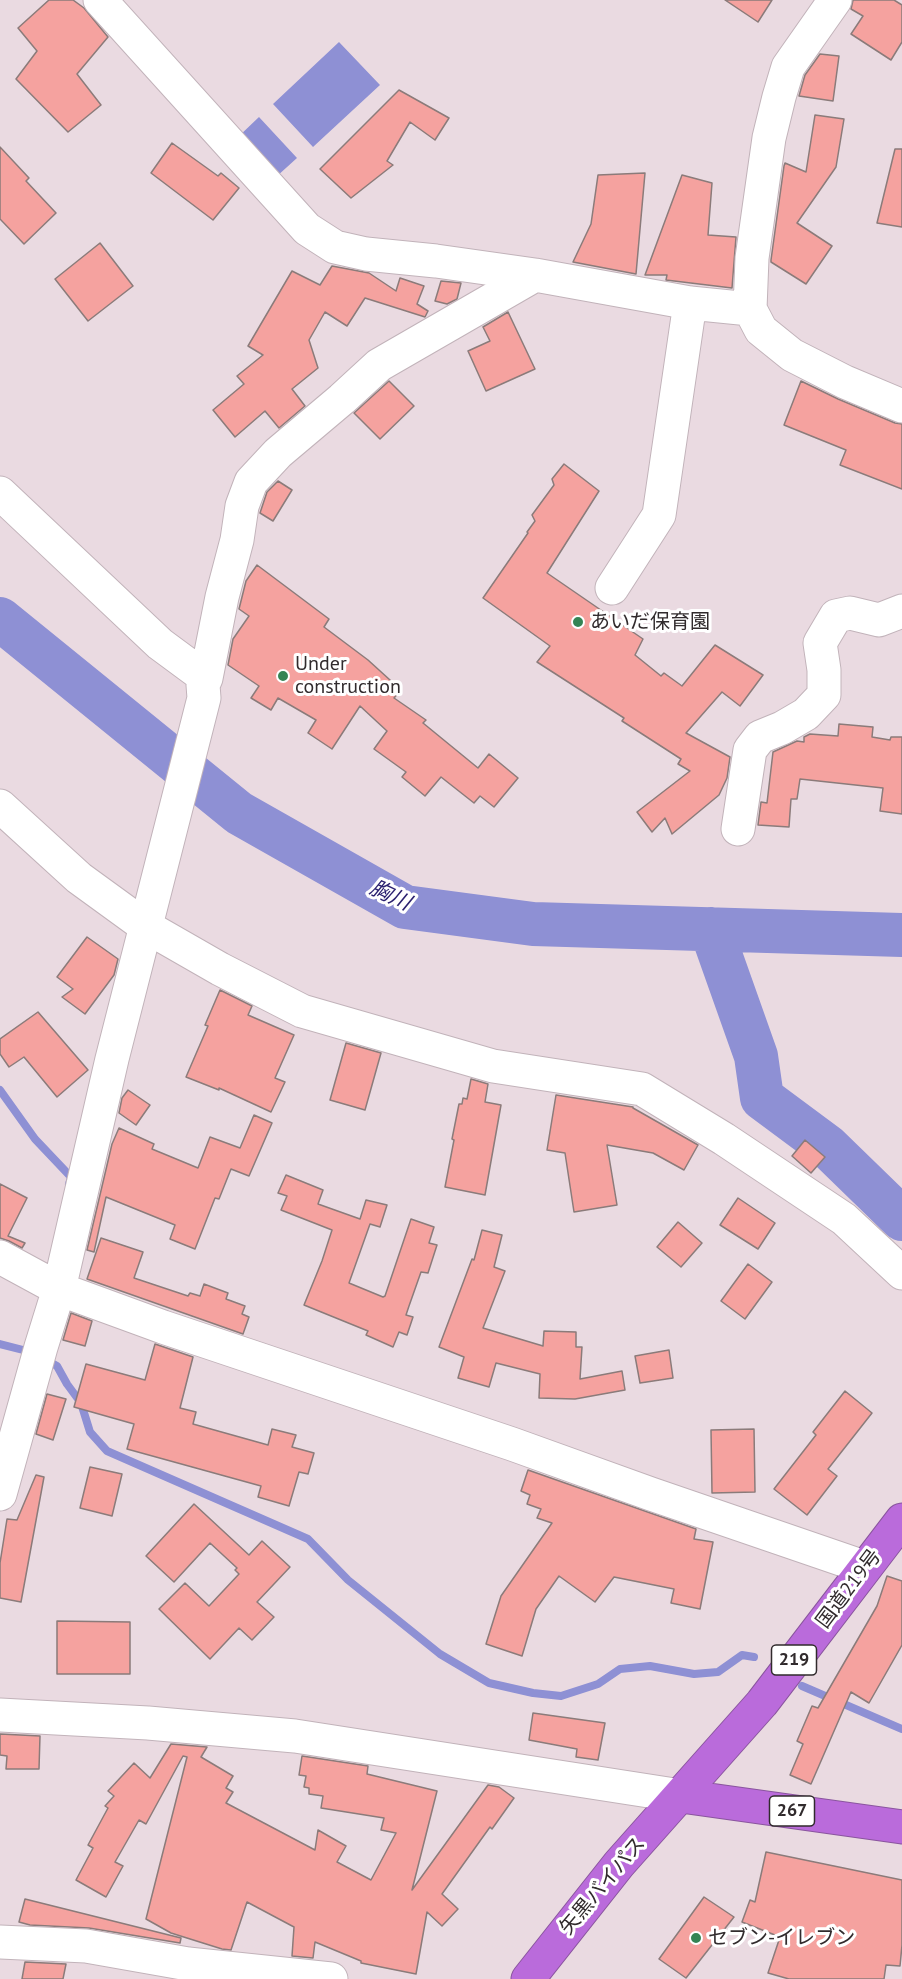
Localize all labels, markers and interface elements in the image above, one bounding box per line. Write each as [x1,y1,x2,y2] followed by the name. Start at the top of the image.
[590,610,710,634] place label: あいだ保育園
[571,615,585,629] marker: あいだ保育園
[295,652,401,699] place label: Under construction
[276,669,290,683] marker: Under construction
[366,876,414,916] water label: 胸川
[812,1545,886,1633] street label: 国道219号
[772,1645,816,1675] road number: 219
[770,1796,814,1826] road number: 267
[555,1832,651,1940] street label: 矢黒バイパス
[708,1926,855,1950] place label: セブン-イレブン
[689,1931,703,1945] marker: セブン-イレブン

